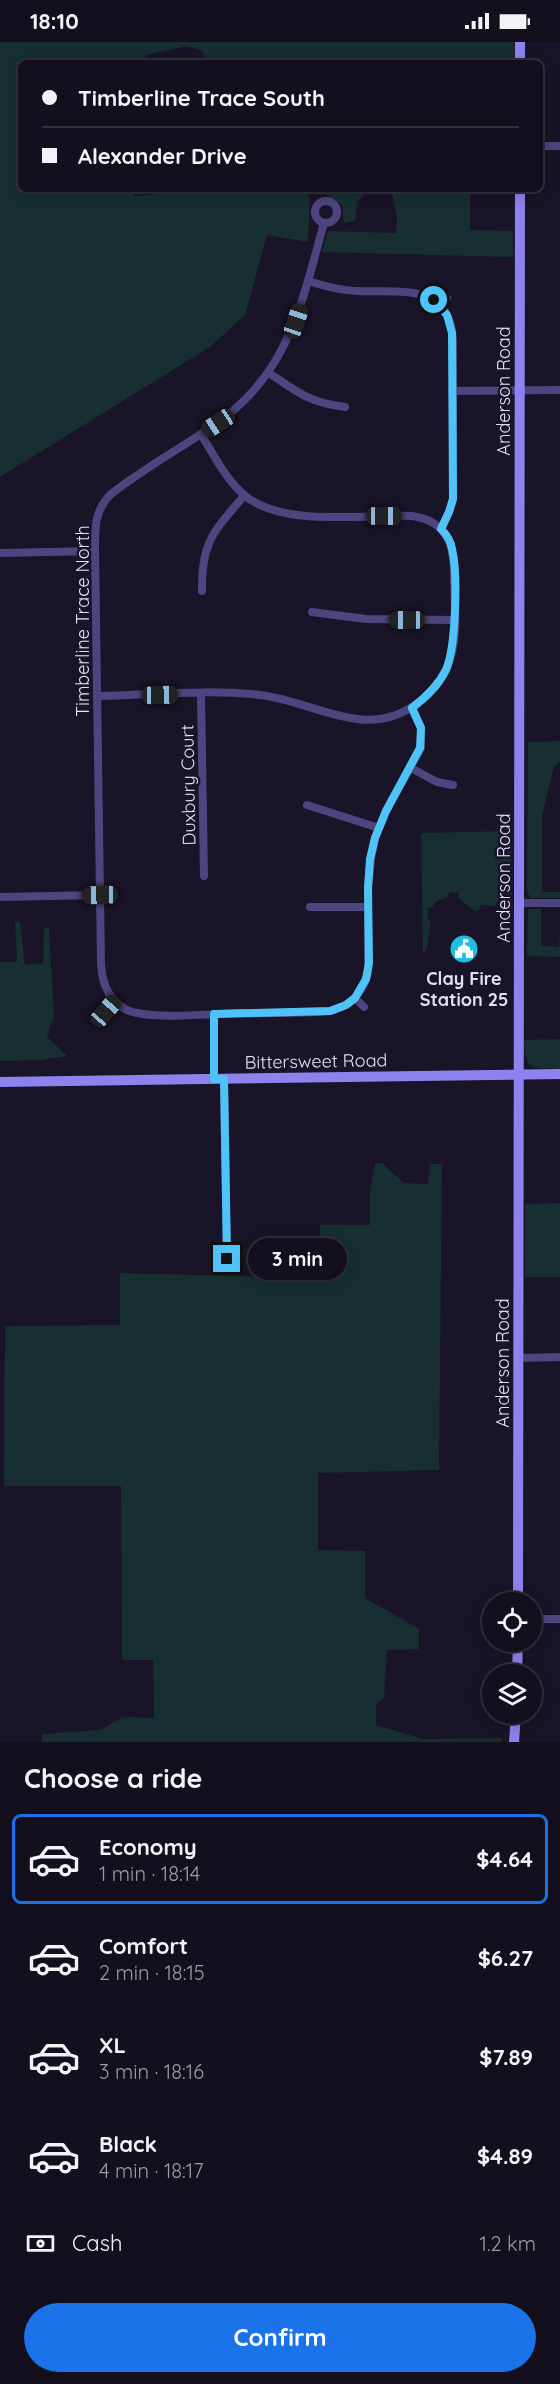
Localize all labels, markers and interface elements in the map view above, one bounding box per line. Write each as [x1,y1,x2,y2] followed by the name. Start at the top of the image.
[30,7,79,35] text: 18:10
[78,84,325,112] text: Timberline Trace South
[78,142,247,170] text: Alexander Drive
[420,286,447,313] route start
[282,301,310,341] car
[492,326,515,456] street label: Anderson Road
[198,406,238,440] car
[366,507,402,525] car
[71,525,94,717] street label: Timberline Trace North
[389,611,425,629] car
[142,686,178,704] car
[175,724,201,846] street label: Duxbury Court
[492,813,515,943] street label: Anderson Road
[82,886,118,904] car
[448,933,480,965] public building icon: Clay Fire Station 25
[420,967,508,1011] place label: Clay Fire Station 25
[87,992,125,1030] car
[244,1048,388,1074] street label: Bittersweet Road
[248,1238,347,1280] callout: 3 min
[213,1245,240,1272] route end
[272,1246,323,1271] text: 3 min
[491,1298,514,1428] street label: Anderson Road
[482,1592,542,1724] map controls
[482,1592,542,1652] button: locate
[482,1664,542,1724] button: layers
[24,1761,202,1795] text: Choose a ride
[27,1832,81,1886] icon: car
[99,1833,197,1861] text: Economy
[476,1845,533,1873] text: $4.64
[99,1861,200,1886] text: 1 min · 18:14
[27,1931,81,1985] icon: car
[99,1932,188,1960] text: Comfort
[478,1944,533,1972] text: $6.27
[99,1960,205,1985] text: 2 min · 18:15
[27,2030,81,2084] icon: car
[99,2031,126,2059] text: XL
[479,2043,533,2071] text: $7.89
[99,2059,204,2084] text: 3 min · 18:16
[27,2129,81,2183] icon: car
[99,2130,157,2158] text: Black
[477,2142,533,2170] text: $4.89
[99,2158,204,2183] text: 4 min · 18:17
[24,2227,57,2260] icon: cash
[72,2229,123,2257] text: Cash
[480,2231,536,2256] text: 1.2 km
[24,2303,536,2372] button: Confirm

